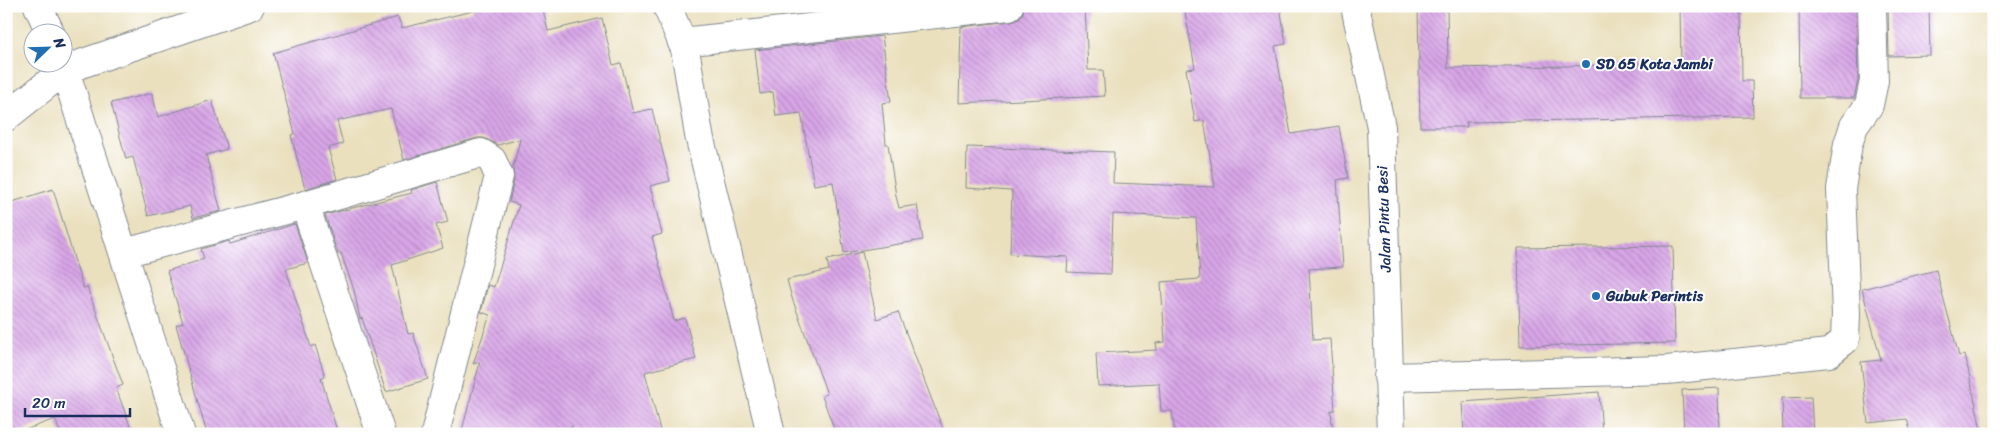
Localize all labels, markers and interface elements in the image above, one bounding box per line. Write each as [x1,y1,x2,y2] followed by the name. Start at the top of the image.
[22,22,72,72] north arrow
[46,33,73,53] text: N
[1595,51,1714,77] place label: SD 65 Kota Jambi
[1580,58,1592,70] marker: SD 65 Kota Jambi
[1369,165,1399,274] street label: Jalan Pintu Besi
[1605,283,1704,309] place label: Gubuk Perintis
[1590,290,1602,302] marker: Gubuk Perintis
[25,385,130,417] scale bar
[32,390,66,416] text: 20 m

